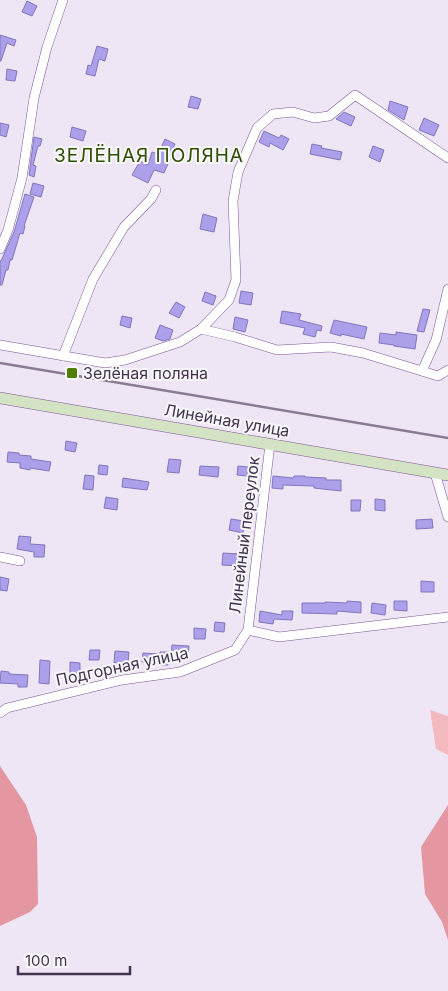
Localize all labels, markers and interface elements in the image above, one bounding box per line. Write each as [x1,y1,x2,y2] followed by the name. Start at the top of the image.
[54,144,244,167] district label: ЗЕЛЁНАЯ ПОЛЯНА
[83,363,208,383] place label: Зелёная поляна
[65,366,79,380] marker: Зелёная поляна
[163,399,291,441] street label: Линейная улица
[224,455,264,615] street label: Линейный переулок
[54,642,190,690] street label: Подгорная улица
[18,944,130,976] scale bar
[25,951,67,970] text: 100 m

